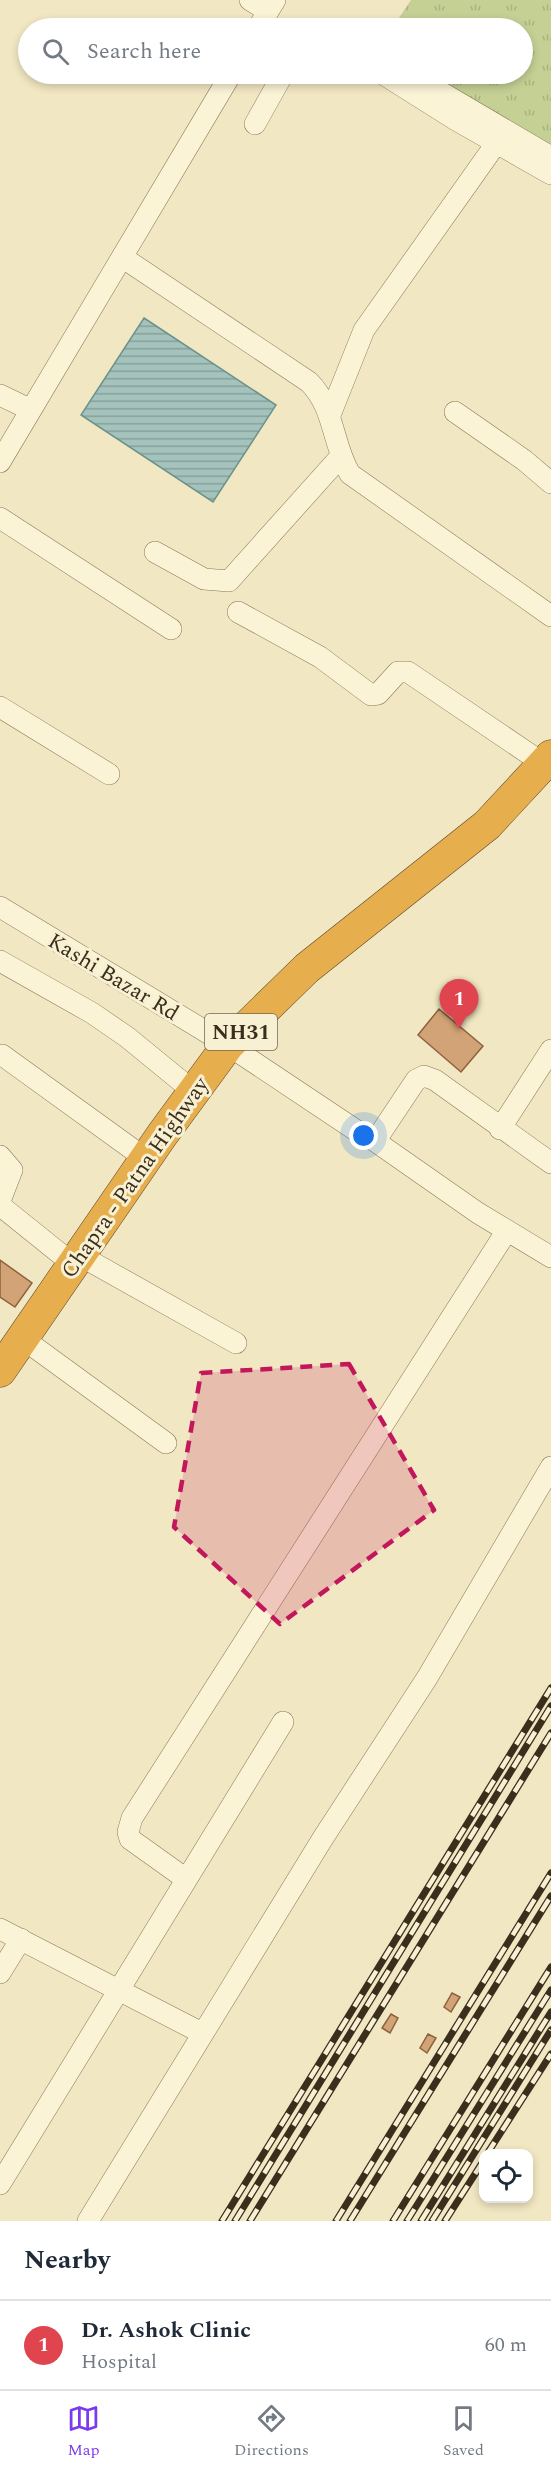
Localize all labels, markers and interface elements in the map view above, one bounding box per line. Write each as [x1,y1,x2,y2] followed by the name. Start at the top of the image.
[18,18,533,84] search box
[39,35,72,68] icon: search
[87,35,201,68] text: Search here
[41,925,185,1030] street label: Kashi Bazar Rd
[440,980,478,1029] pin: 1
[205,1014,277,1050] road number: NH31
[53,1069,218,1285] street label: Chapra - Patna Highway
[349,1121,378,1150] your location
[479,2149,533,2203] map controls
[479,2149,533,2203] button: locate
[24,2240,110,2280] text: Nearby
[81,2314,251,2347] text: Dr. Ashok Clinic
[38,2330,49,2360] text: 1
[485,2330,527,2360] text: 60 m
[81,2347,157,2377] text: Hospital
[67,2402,100,2462] tab: Map
[234,2402,309,2462] tab: Directions
[443,2402,484,2462] tab: Saved

